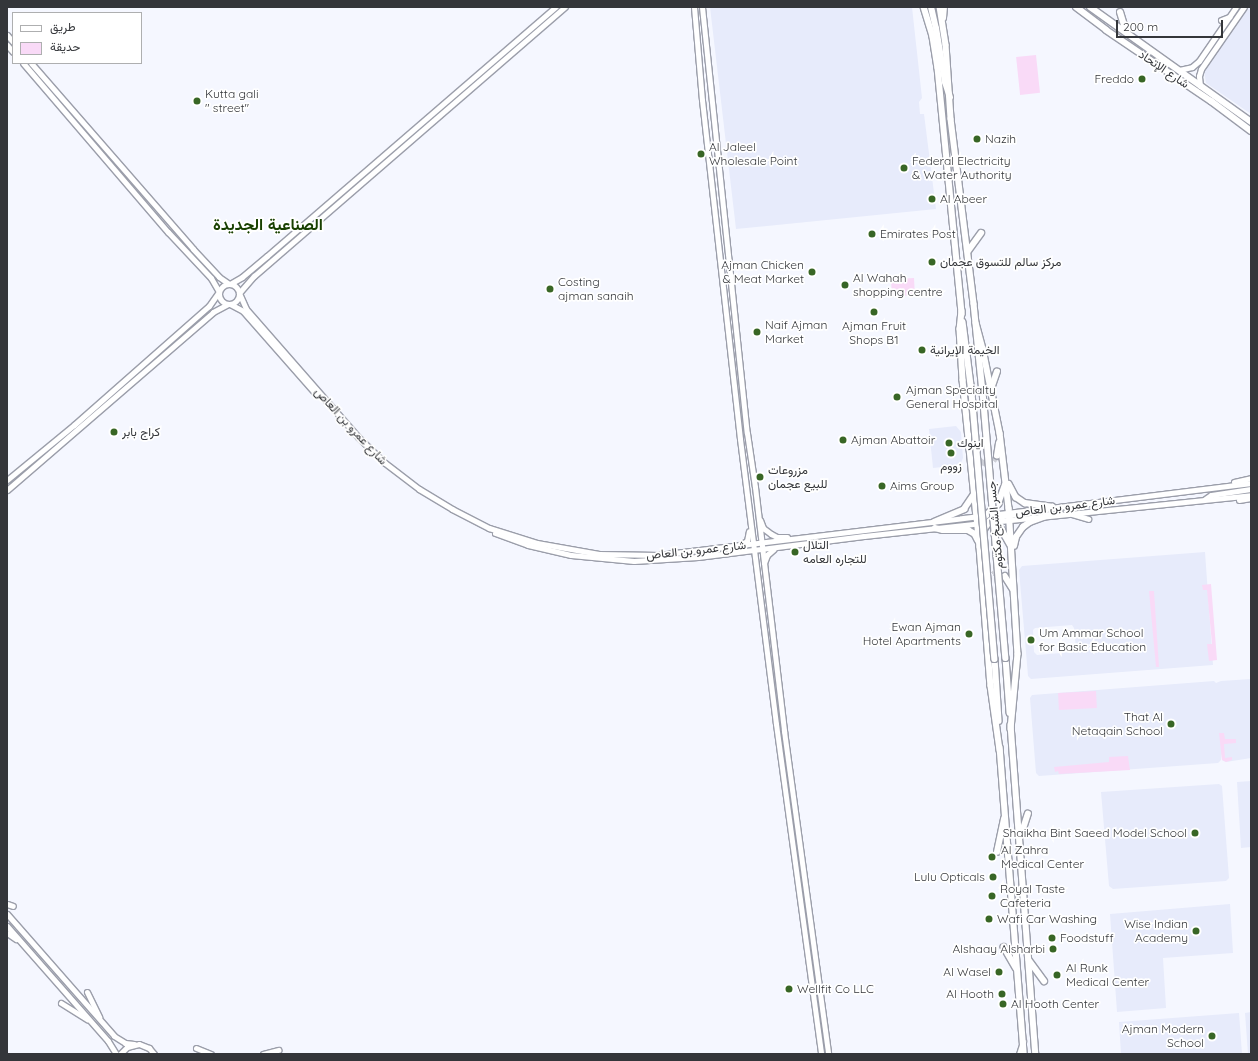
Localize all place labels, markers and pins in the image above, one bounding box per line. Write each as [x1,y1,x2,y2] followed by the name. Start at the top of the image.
[1094,72,1134,86] place label: Freddo
[1137,74,1147,84] marker: Freddo
[205,87,258,115] place label: Kutta gali " street"
[192,96,202,106] marker: Kutta gali " street"
[985,132,1016,146] place label: Nazih
[972,134,982,144] marker: Nazih
[709,140,798,168] place label: Al Jaleel Wholesale Point
[696,149,706,159] marker: Al Jaleel Wholesale Point
[912,154,1012,182] place label: Federal Electricity & Water Authority
[899,163,909,173] marker: Federal Electricity & Water Authority
[940,192,987,206] place label: Al Abeer
[927,194,937,204] marker: Al Abeer
[880,227,956,241] place label: Emirates Post
[867,229,877,239] marker: Emirates Post
[940,255,1061,269] place label: مركز سالم للتسوق عجمان
[927,257,937,267] marker: مركز سالم للتسوق عجمان
[721,258,804,286] place label: Ajman Chicken & Meat Market
[807,267,817,277] marker: Ajman Chicken & Meat Market
[853,271,943,299] place label: Al Wahah shopping centre
[558,275,634,303] place label: Costing ajman sanaih
[840,280,850,290] marker: Al Wahah shopping centre
[545,284,555,294] marker: Costing ajman sanaih
[869,307,879,317] marker: Ajman Fruit Shops B1
[765,318,827,346] place label: Naif Ajman Market
[842,319,906,347] place label: Ajman Fruit Shops B1
[752,327,762,337] marker: Naif Ajman Market
[930,343,999,357] place label: الخيمة الإيرانية
[917,345,927,355] marker: الخيمة الإيرانية
[906,383,998,411] place label: Ajman Specialty General Hospital
[891,391,903,403] marker: Ajman Specialty General Hospital
[122,425,160,439] place label: كراج بابر
[109,427,119,437] marker: كراج بابر
[851,433,935,447] place label: Ajman Abattoir
[838,435,848,445] marker: Ajman Abattoir
[957,436,983,450] place label: اينوك
[944,438,954,448] marker: اينوك
[946,448,956,458] marker: زووم
[940,459,962,473] place label: زووم
[768,463,827,491] place label: مزروعات للبيع عجمان
[755,472,765,482] marker: مزروعات للبيع عجمان
[890,479,954,493] place label: Aims Group
[877,481,887,491] marker: Aims Group
[803,538,867,566] place label: التلال للتجاره العامه
[790,547,800,557] marker: التلال للتجاره العامه
[863,620,961,648] place label: Ewan Ajman Hotel Apartments
[1039,626,1146,654] place label: Um Ammar School for Basic Education
[964,629,974,639] marker: Ewan Ajman Hotel Apartments
[1026,635,1036,645] marker: Um Ammar School for Basic Education
[1072,710,1163,738] place label: That Al Netaqain School
[1166,719,1176,729] marker: That Al Netaqain School
[1003,826,1187,840] place label: Shaikha Bint Saeed Model School
[1190,828,1200,838] marker: Shaikha Bint Saeed Model School
[1001,843,1084,871] place label: Al Zahra Medical Center
[986,851,998,863] marker: Al Zahra Medical Center
[914,870,985,884] place label: Lulu Opticals
[988,872,998,882] marker: Lulu Opticals
[1000,882,1065,910] place label: Royal Taste Cafeteria
[987,891,997,901] marker: Royal Taste Cafeteria
[997,912,1097,926] place label: Wafi Car Washing
[984,914,994,924] marker: Wafi Car Washing
[1124,917,1188,945] place label: Wise Indian Academy
[1191,926,1201,936] marker: Wise Indian Academy
[1060,931,1114,945] place label: Foodstuff
[1047,933,1057,943] marker: Foodstuff
[953,942,1045,956] place label: Alshaay Alsharbi
[1048,944,1058,954] marker: Alshaay Alsharbi
[1066,961,1149,989] place label: Al Runk Medical Center
[943,965,991,979] place label: Al Wasel
[994,967,1004,977] marker: Al Wasel
[1051,969,1063,981] marker: Al Runk Medical Center
[797,982,874,996] place label: Wellfit Co LLC
[784,984,794,994] marker: Wellfit Co LLC
[946,987,994,1001] place label: Al Hooth
[997,989,1007,999] marker: Al Hooth
[1011,997,1099,1011] place label: Al Hooth Center
[998,999,1008,1009] marker: Al Hooth Center
[1122,1022,1204,1050] place label: Ajman Modern School
[1207,1031,1217,1041] marker: Ajman Modern School

